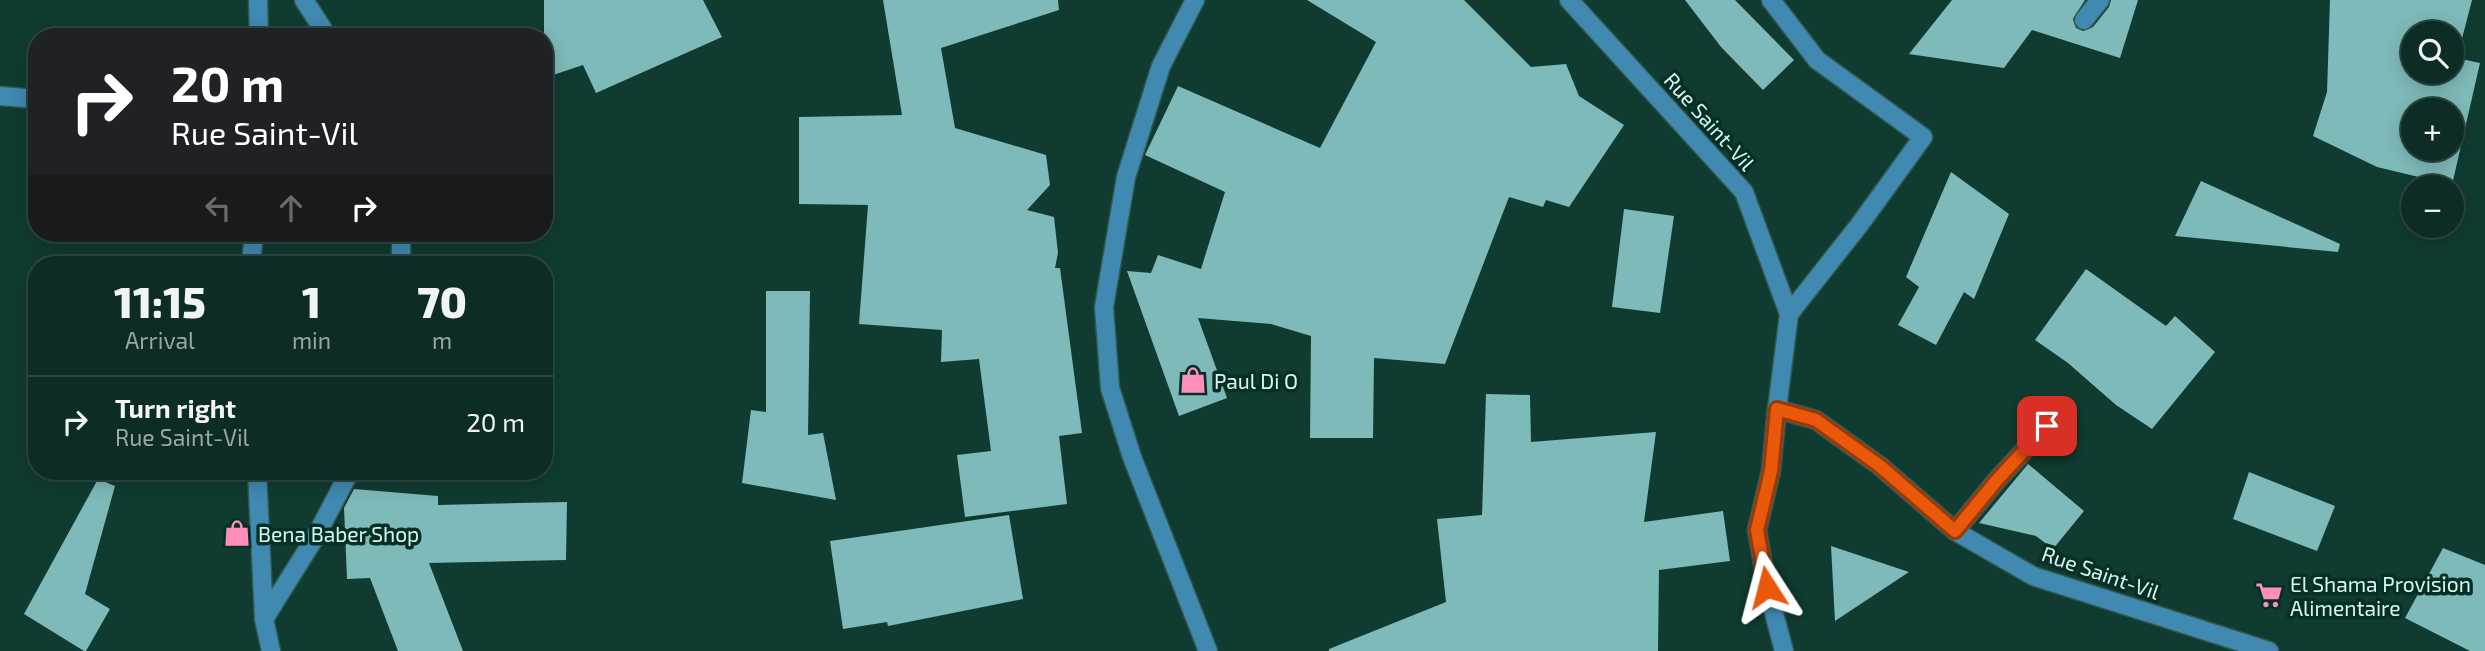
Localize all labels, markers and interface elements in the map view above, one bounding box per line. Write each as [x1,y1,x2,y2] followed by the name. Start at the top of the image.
[2401,21,2464,238] map controls
[2401,21,2464,84] button: search
[171,53,284,112] text: 20 m
[56,56,147,147] icon: right
[1660,67,1761,176] street label: Rue Saint-Vil
[2401,98,2464,161] button: +
[171,113,358,151] text: Rue Saint-Vil
[2401,175,2464,238] button: −
[199,189,237,227] icon: left
[272,189,310,227] icon: ahead
[345,189,383,227] icon: right
[114,276,206,326] text: 11:15
[302,276,321,326] text: 1
[417,276,467,326] text: 70
[125,326,195,354] text: Arrival
[292,326,331,354] text: min
[432,326,452,354] text: m
[1178,365,1208,395] shop icon: Paul Di O
[1214,368,1298,393] place label: Paul Di O
[115,392,236,423] text: Turn right
[2017,396,2077,456] pin
[56,403,94,441] icon: right
[466,406,525,437] text: 20 m
[2028,407,2066,445] icon: arrive
[115,423,249,451] text: Rue Saint-Vil
[222,518,252,548] shop icon: Bena Baber Shop
[258,521,419,546] place label: Bena Baber Shop
[2039,540,2164,604] street label: Rue Saint-Vil
[1730,550,1804,624] position arrow
[2290,571,2471,620] place label: El Shama Provision Alimentaire
[2254,580,2284,610] supermarket icon: El Shama Provision Alimentaire

